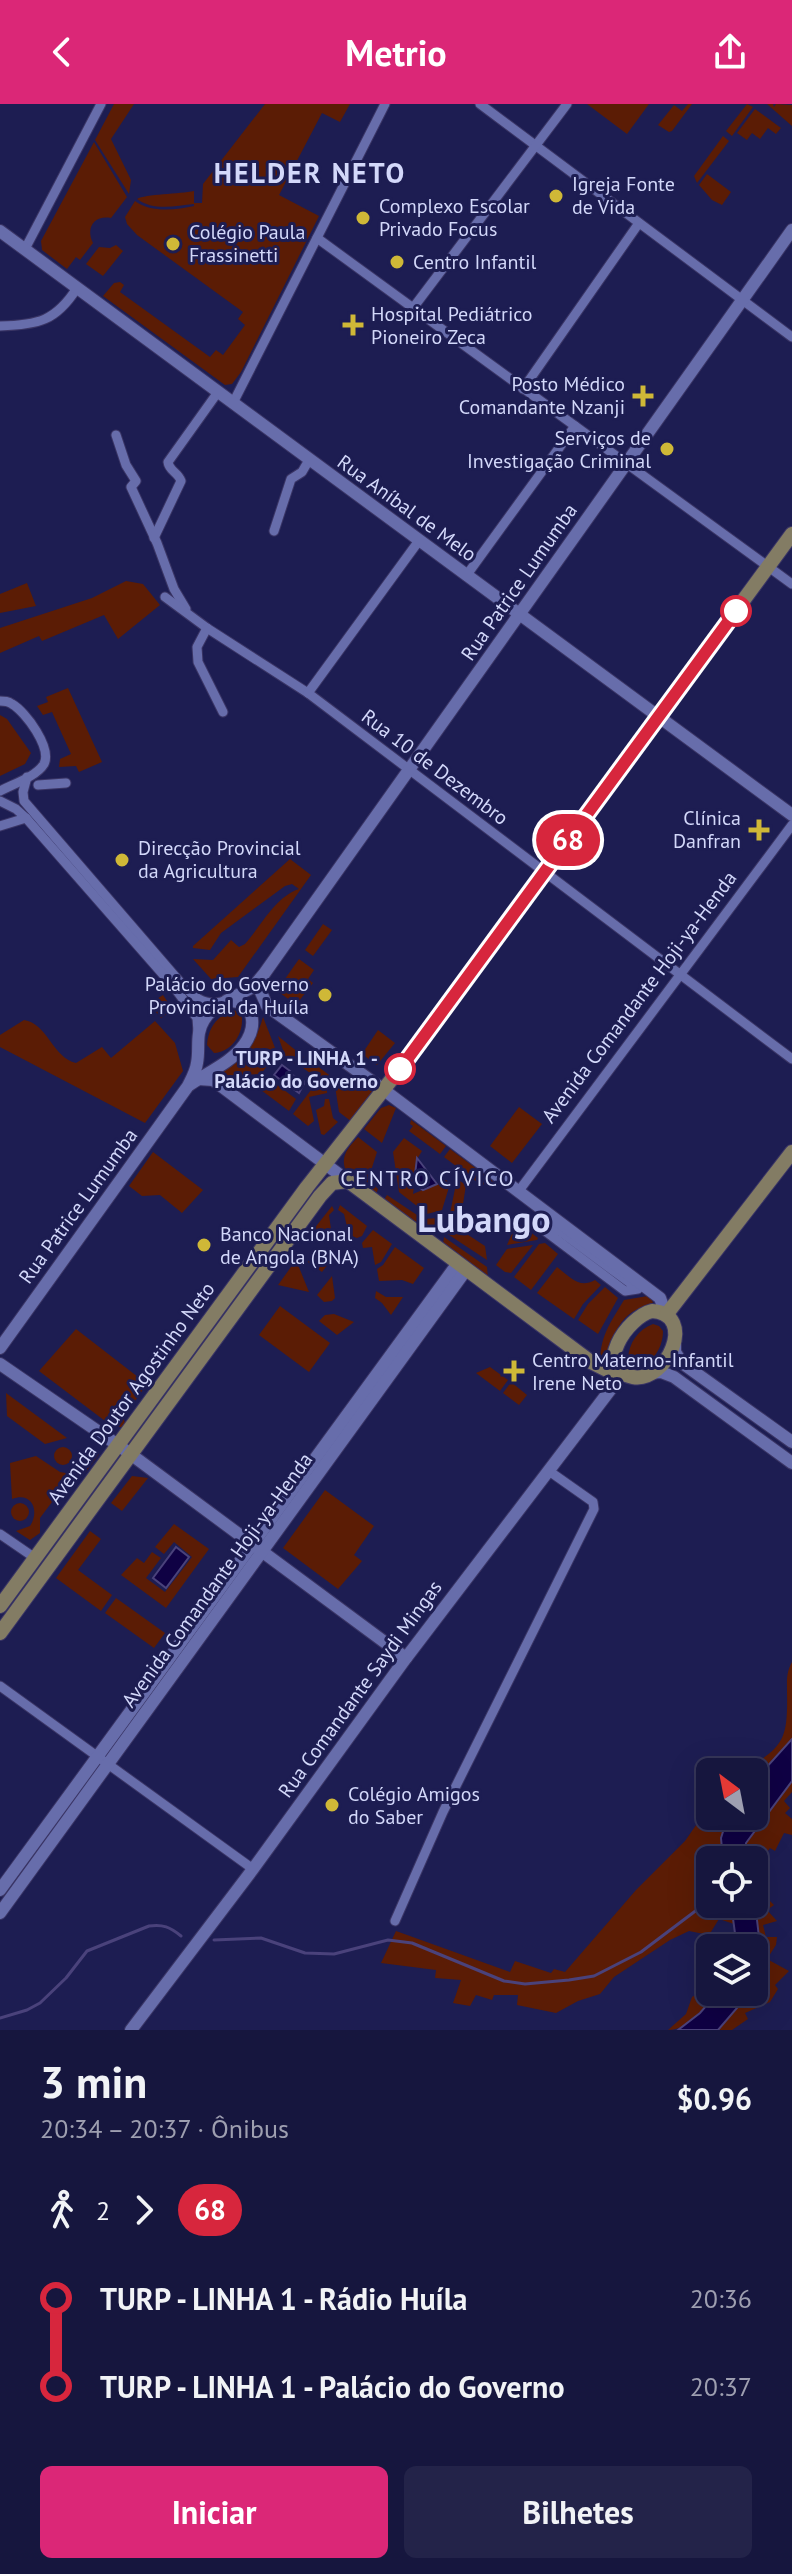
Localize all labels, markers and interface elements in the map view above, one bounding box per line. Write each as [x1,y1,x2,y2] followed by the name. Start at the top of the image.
[345,29,447,76] text: Metrio
[40,30,84,74] icon: back
[708,30,752,74] icon: share
[214,154,406,191] district label: HELDER NETO
[572,171,675,220] place label: Igreja Fonte de Vida
[547,187,565,205] marker: Igreja Fonte de Vida
[379,193,530,242] place label: Complexo Escolar Privado Focus
[354,209,372,227] marker: Complexo Escolar Privado Focus
[189,219,305,268] place label: Colégio Paula Frassinetti
[164,235,182,253] marker: Colégio Paula Frassinetti
[413,249,537,275] place label: Centro Infantil
[388,253,406,271] marker: Centro Infantil
[371,301,533,350] place label: Hospital Pediátrico Pioneiro Zeca
[342,314,364,336] marker: Hospital Pediátrico Pioneiro Zeca
[459,371,625,420] place label: Posto Médico Comandante Nzanji
[632,385,654,407] marker: Posto Médico Comandante Nzanji
[467,425,651,474] place label: Serviços de Investigação Criminal
[658,440,676,458] marker: Serviços de Investigação Criminal
[332,449,482,567] street label: Rua Aníbal de Melo
[455,498,583,666] street label: Rua Patrice Lumumba
[721,596,751,626] unlabelled marker
[356,703,514,831] street label: Rua 10 de Dezembro
[673,805,741,854] place label: Clínica Danfran
[532,814,604,866] line badge: 68
[748,819,770,841] marker: Clínica Danfran
[552,821,584,858] text: 68
[138,835,301,884] place label: Direcção Provincial da Agricultura
[113,851,131,869] marker: Direcção Provincial da Agricultura
[536,866,742,1128] street label: Avenida Comandante Hoji-ya-Henda
[145,971,309,1020] place label: Palácio do Governo Provincial da Huíla
[316,986,334,1004] marker: Palácio do Governo Provincial da Huíla
[214,1045,378,1094] place label: TURP - LINHA 1 - Palácio do Governo
[385,1054,415,1084] marker: TURP - LINHA 1 - Palácio do Governo
[13,1123,143,1289] street label: Rua Patrice Lumumba
[340,1164,516,1192] district label: CENTRO CÍVICO
[417,1195,551,1242] district label: Lubango
[220,1221,359,1270] place label: Banco Nacional de Angola (BNA)
[195,1236,213,1254] marker: Banco Nacional de Angola (BNA)
[42,1277,220,1509] street label: Avenida Doutor Agostinho Neto
[532,1347,734,1396] place label: Centro Materno-Infantil Irene Neto
[503,1360,525,1382] marker: Centro Materno-Infantil Irene Neto
[116,1447,318,1713] street label: Avenida Comandante Hoji-ya-Henda
[272,1575,448,1803] street label: Rua Comandante Saydi Mingas
[696,1758,768,1830] north arrow
[696,1758,768,2006] map controls
[348,1781,480,1830] place label: Colégio Amigos do Saber
[323,1796,341,1814] marker: Colégio Amigos do Saber
[696,1846,768,1918] button: locate
[696,1934,768,2006] button: layers
[40,2053,147,2110] text: 3 min
[677,2079,752,2118] text: $0.96
[40,2112,289,2145] text: 20:34 – 20:37 · Ônibus
[40,2188,84,2232] icon: walk
[122,2188,166,2232] icon: forward
[194,2191,226,2228] text: 68
[96,2194,110,2227] text: 2
[100,2279,467,2318] text: TURP - LINHA 1 - Rádio Huíla
[690,2282,752,2315] text: 20:36
[100,2367,565,2406] text: TURP - LINHA 1 - Palácio do Governo
[690,2370,752,2403] text: 20:37
[40,2466,388,2558] button: Iniciar
[404,2466,752,2558] button: Bilhetes

